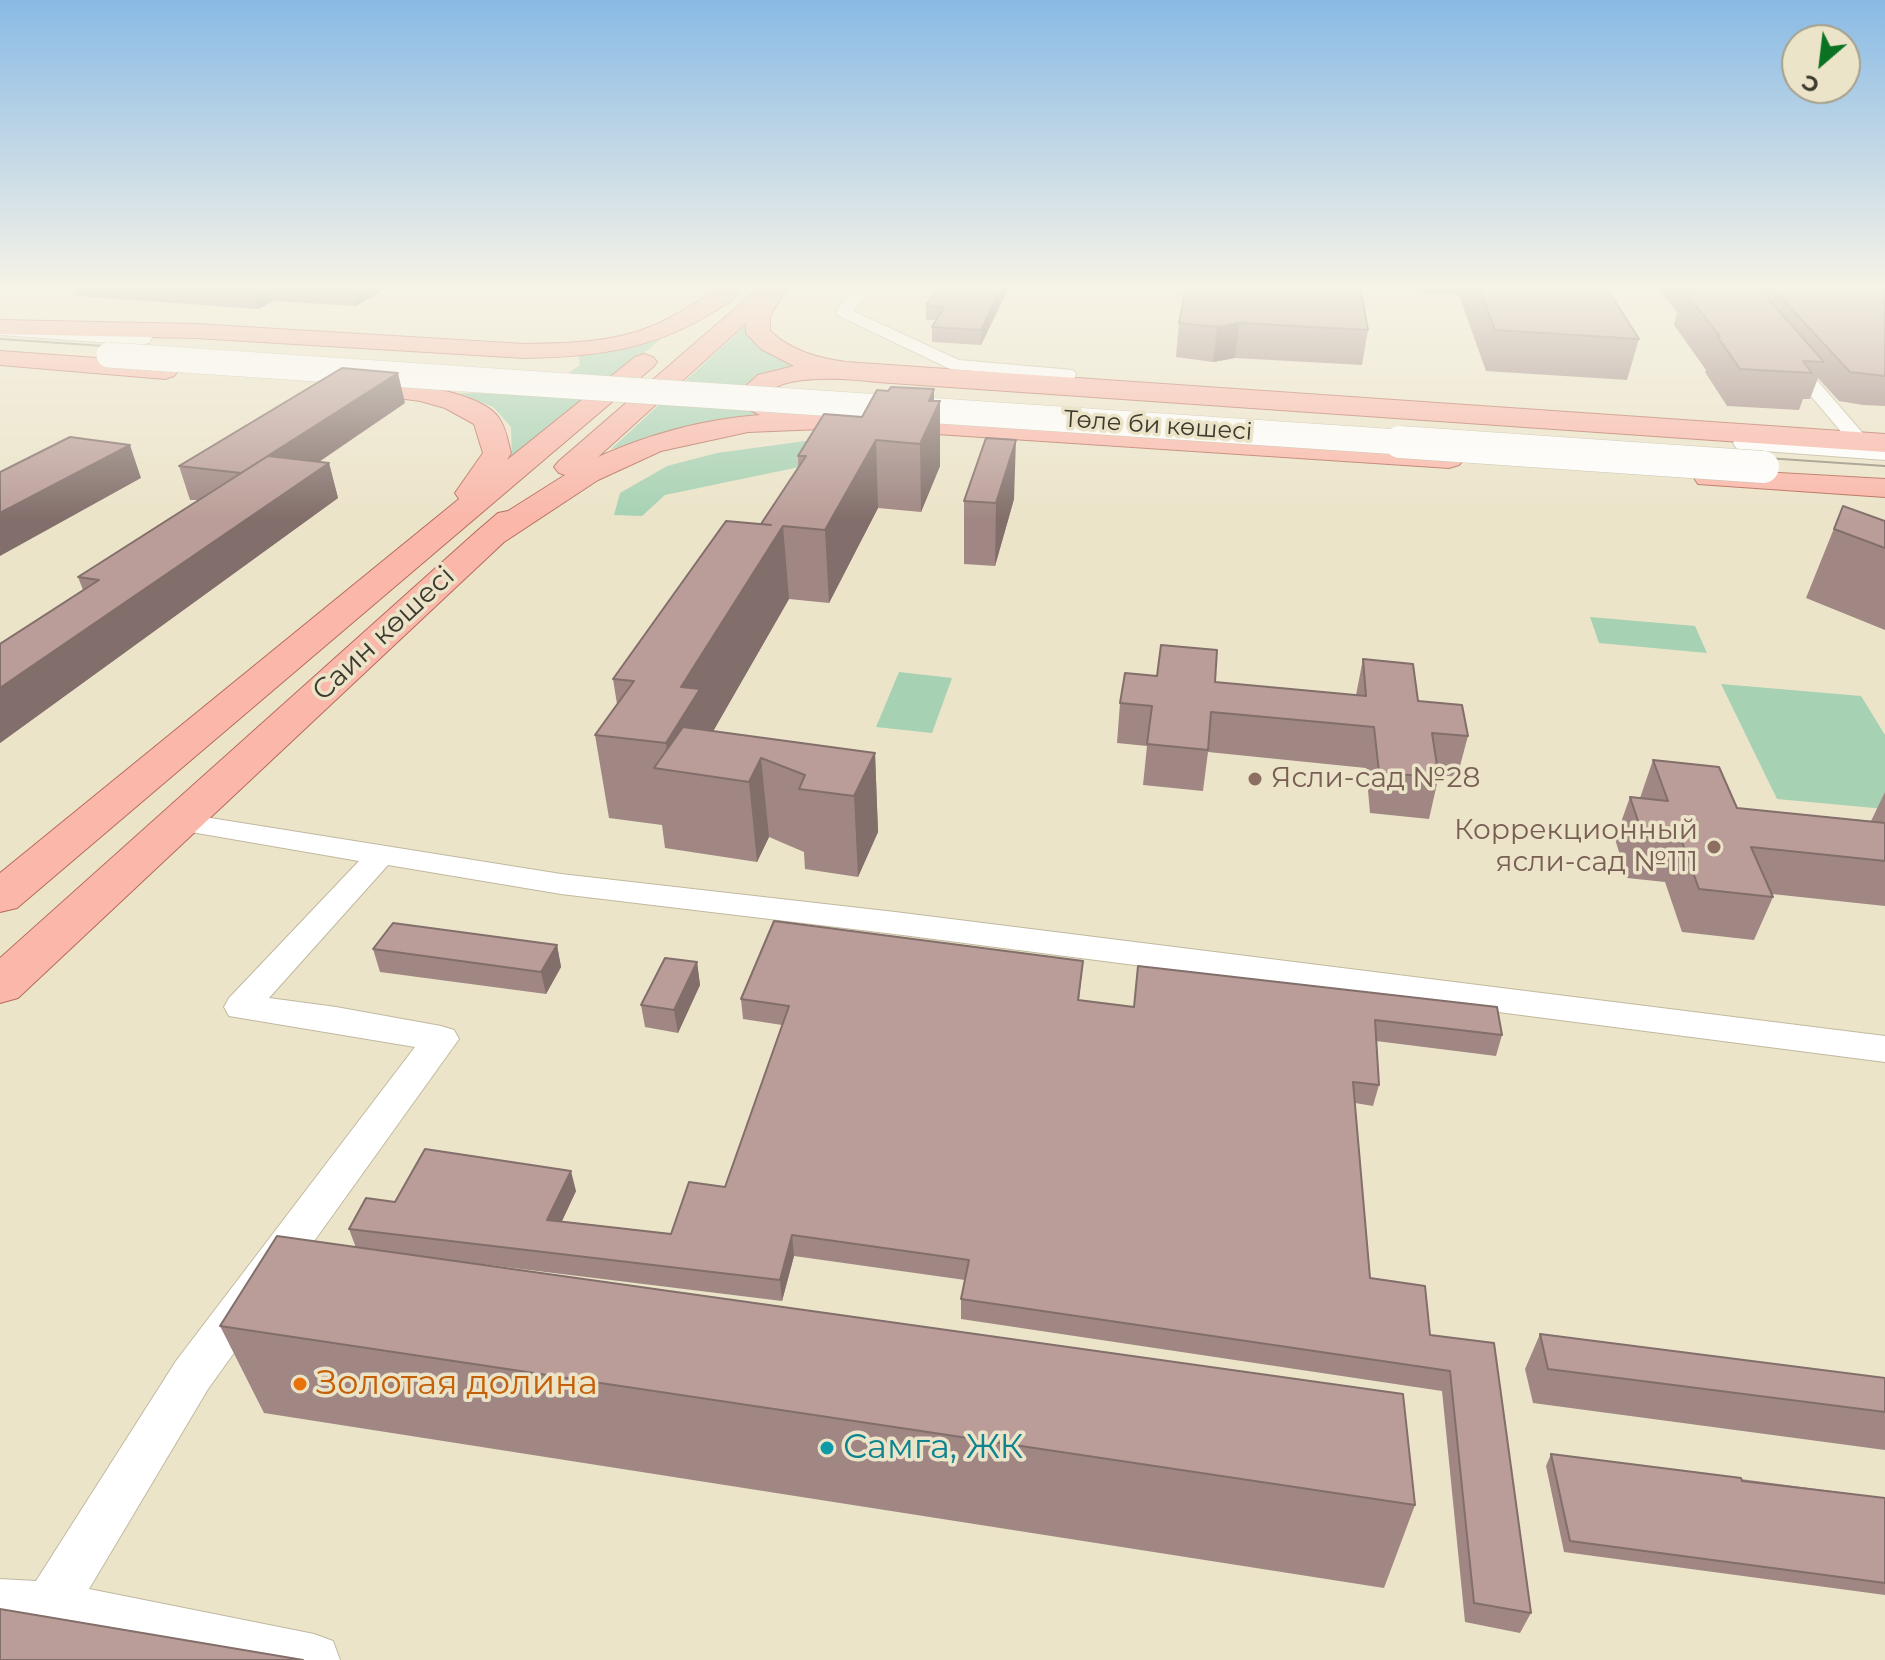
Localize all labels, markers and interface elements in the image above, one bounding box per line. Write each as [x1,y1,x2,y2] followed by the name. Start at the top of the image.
[1781,24,1861,104] north arrow
[1797,68,1824,100] text: С
[1063,405,1253,447] street label: Төле би көшесі
[306,560,462,708] street label: Саин көшесі
[1271,762,1480,796] place label: Ясли-сад №28
[1246,770,1264,788] marker: Ясли-сад №28
[1454,814,1698,880] place label: Коррекционный ясли-сад №111
[1705,838,1723,856] marker: Коррекционный ясли-сад №111
[316,1364,598,1404] place label: Золотая долина
[291,1375,309,1393] marker: Золотая долина
[843,1428,1023,1468] place label: Самга, ЖК
[818,1439,836,1457] marker: Самга, ЖК

